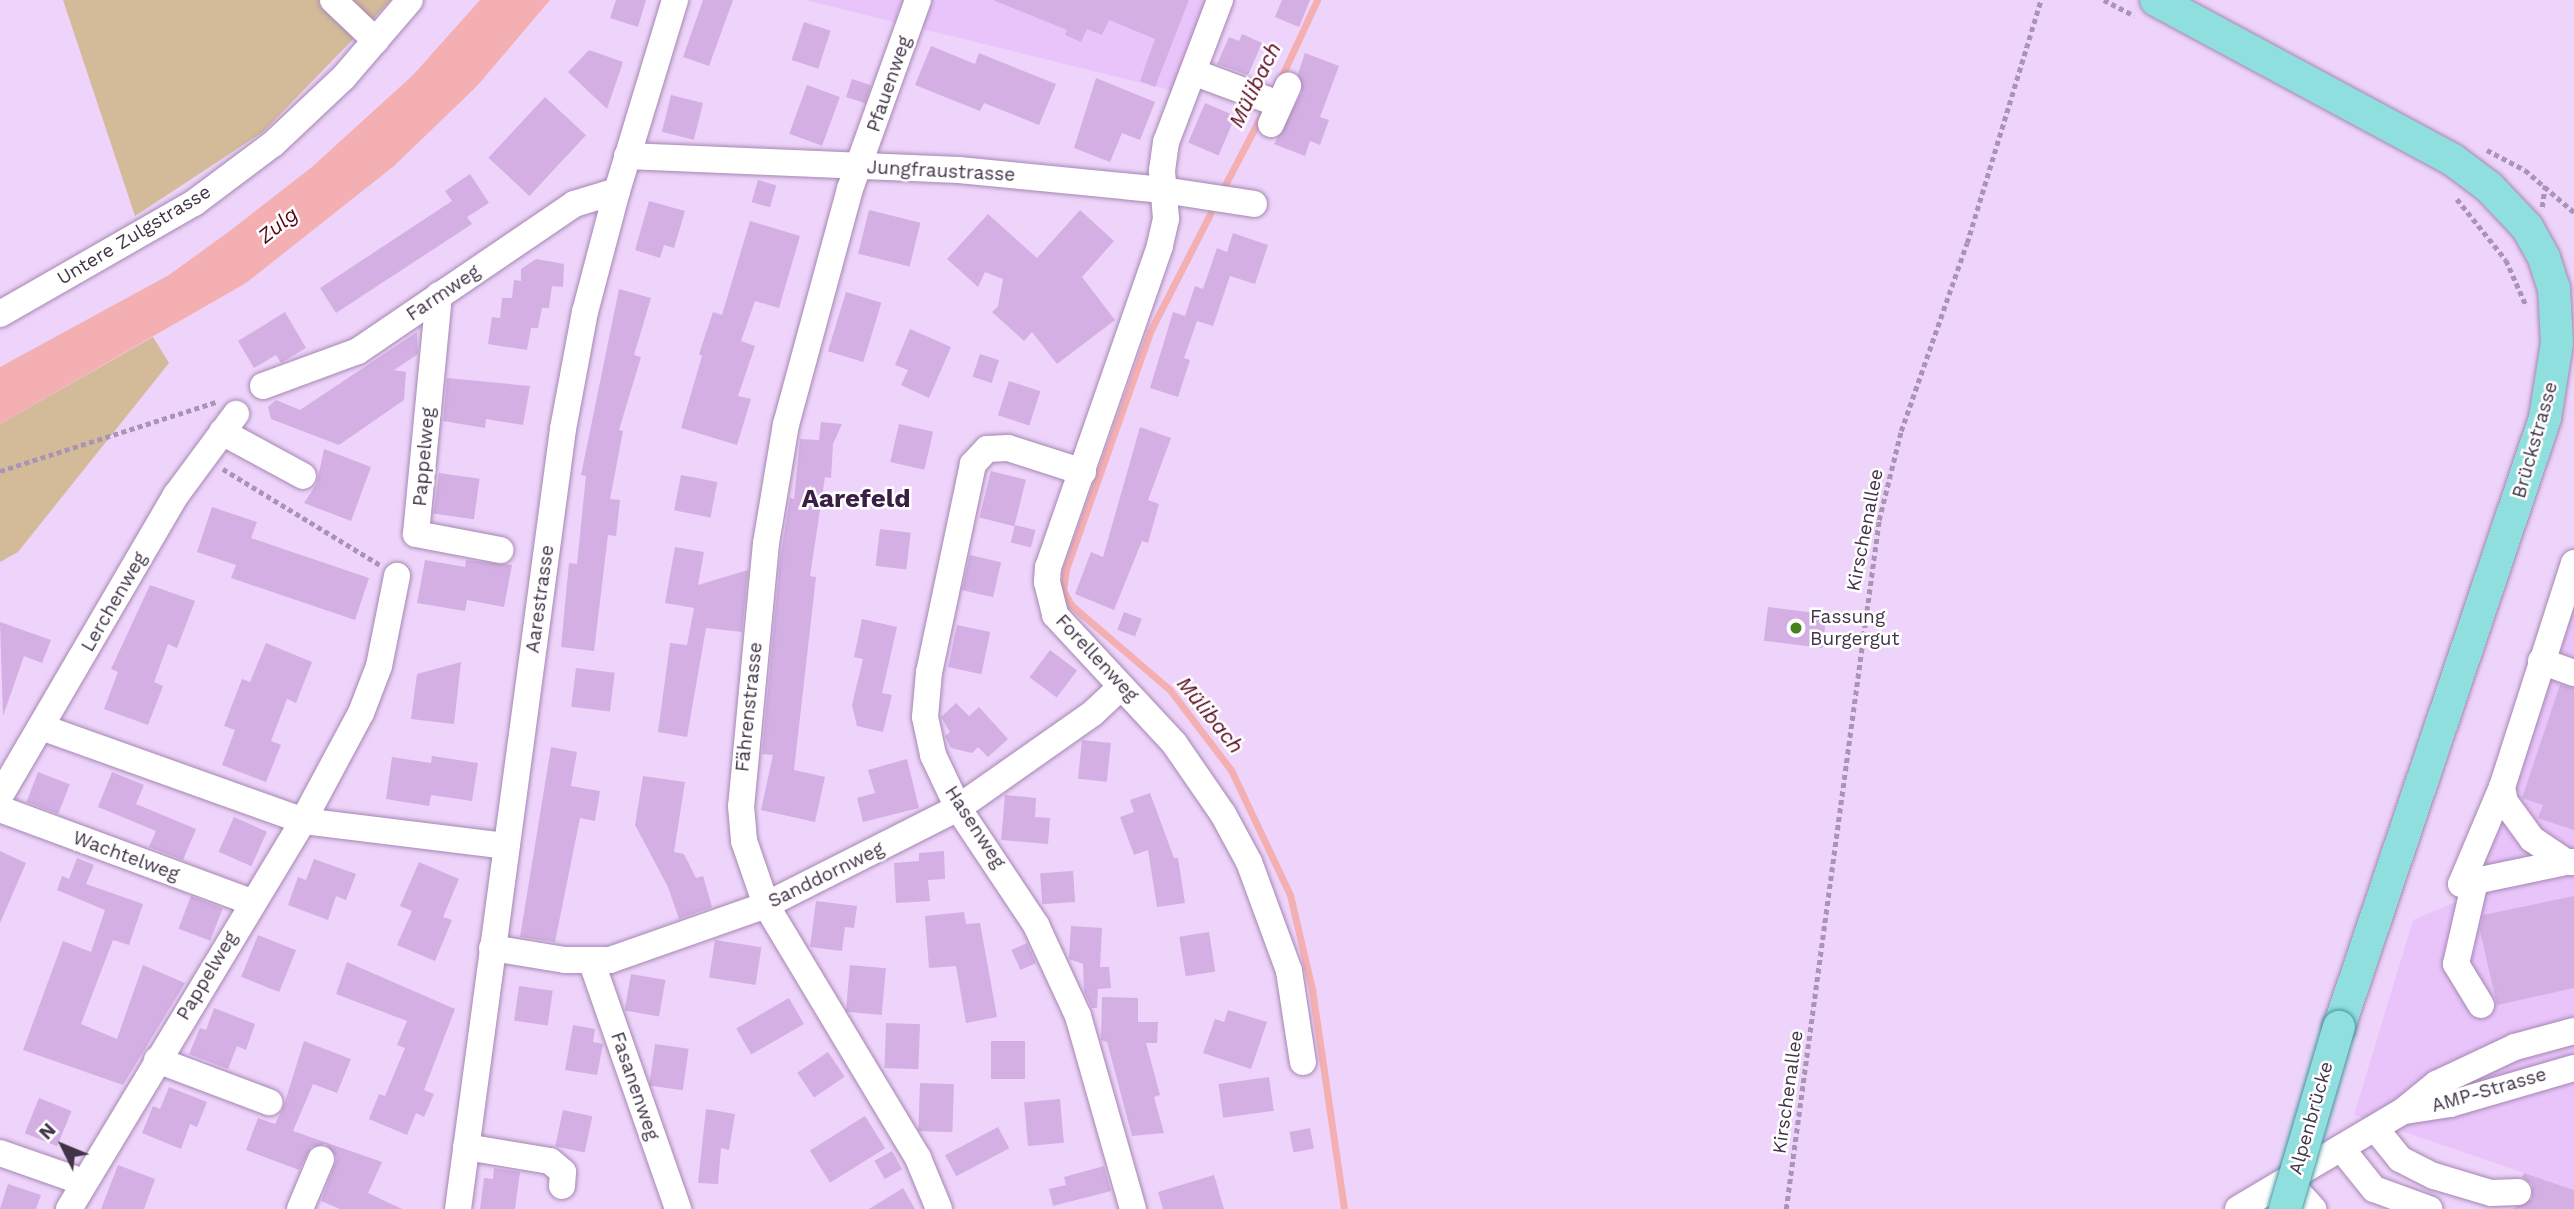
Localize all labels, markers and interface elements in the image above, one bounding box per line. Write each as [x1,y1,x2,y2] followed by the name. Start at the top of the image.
[862,33,916,135] street label: Pfauenweg
[1224,38,1286,132] water label: Mülibach
[866,156,1016,186] street label: Jungfraustrasse
[53,180,215,290] street label: Untere Zulgstrasse
[253,201,303,249] water label: Zulg
[402,260,484,326] street label: Farmweg
[2507,379,2563,501] street label: Brückstrasse
[408,407,440,507] street label: Pappelweg
[1842,467,1888,593] street label: Kirschenallee
[801,483,911,515] district label: Aarefeld
[521,543,559,655] street label: Aarestrasse
[76,548,152,656] street label: Lerchenweg
[1810,606,1900,650] place label: Fassung Burgergut
[1051,610,1143,706] street label: Forellenweg
[1788,620,1804,636] marker: Fassung Burgergut
[731,641,767,773] street label: Fährenstrasse
[1171,671,1249,759] water label: Mülibach
[940,781,1010,873] street label: Hasenweg
[70,826,182,886] street label: Wachtelweg
[764,837,888,913] street label: Sanddornweg
[172,928,242,1024] street label: Pappelweg
[606,1029,664,1143] street label: Fasanenweg
[1768,1029,1808,1155] street label: Kirschenallee
[2284,1059,2338,1177] street label: Alpenbrücke
[2429,1063,2549,1117] street label: AMP-Strasse
[28,1111,98,1181] north arrow
[34,1118,60,1144] text: N

